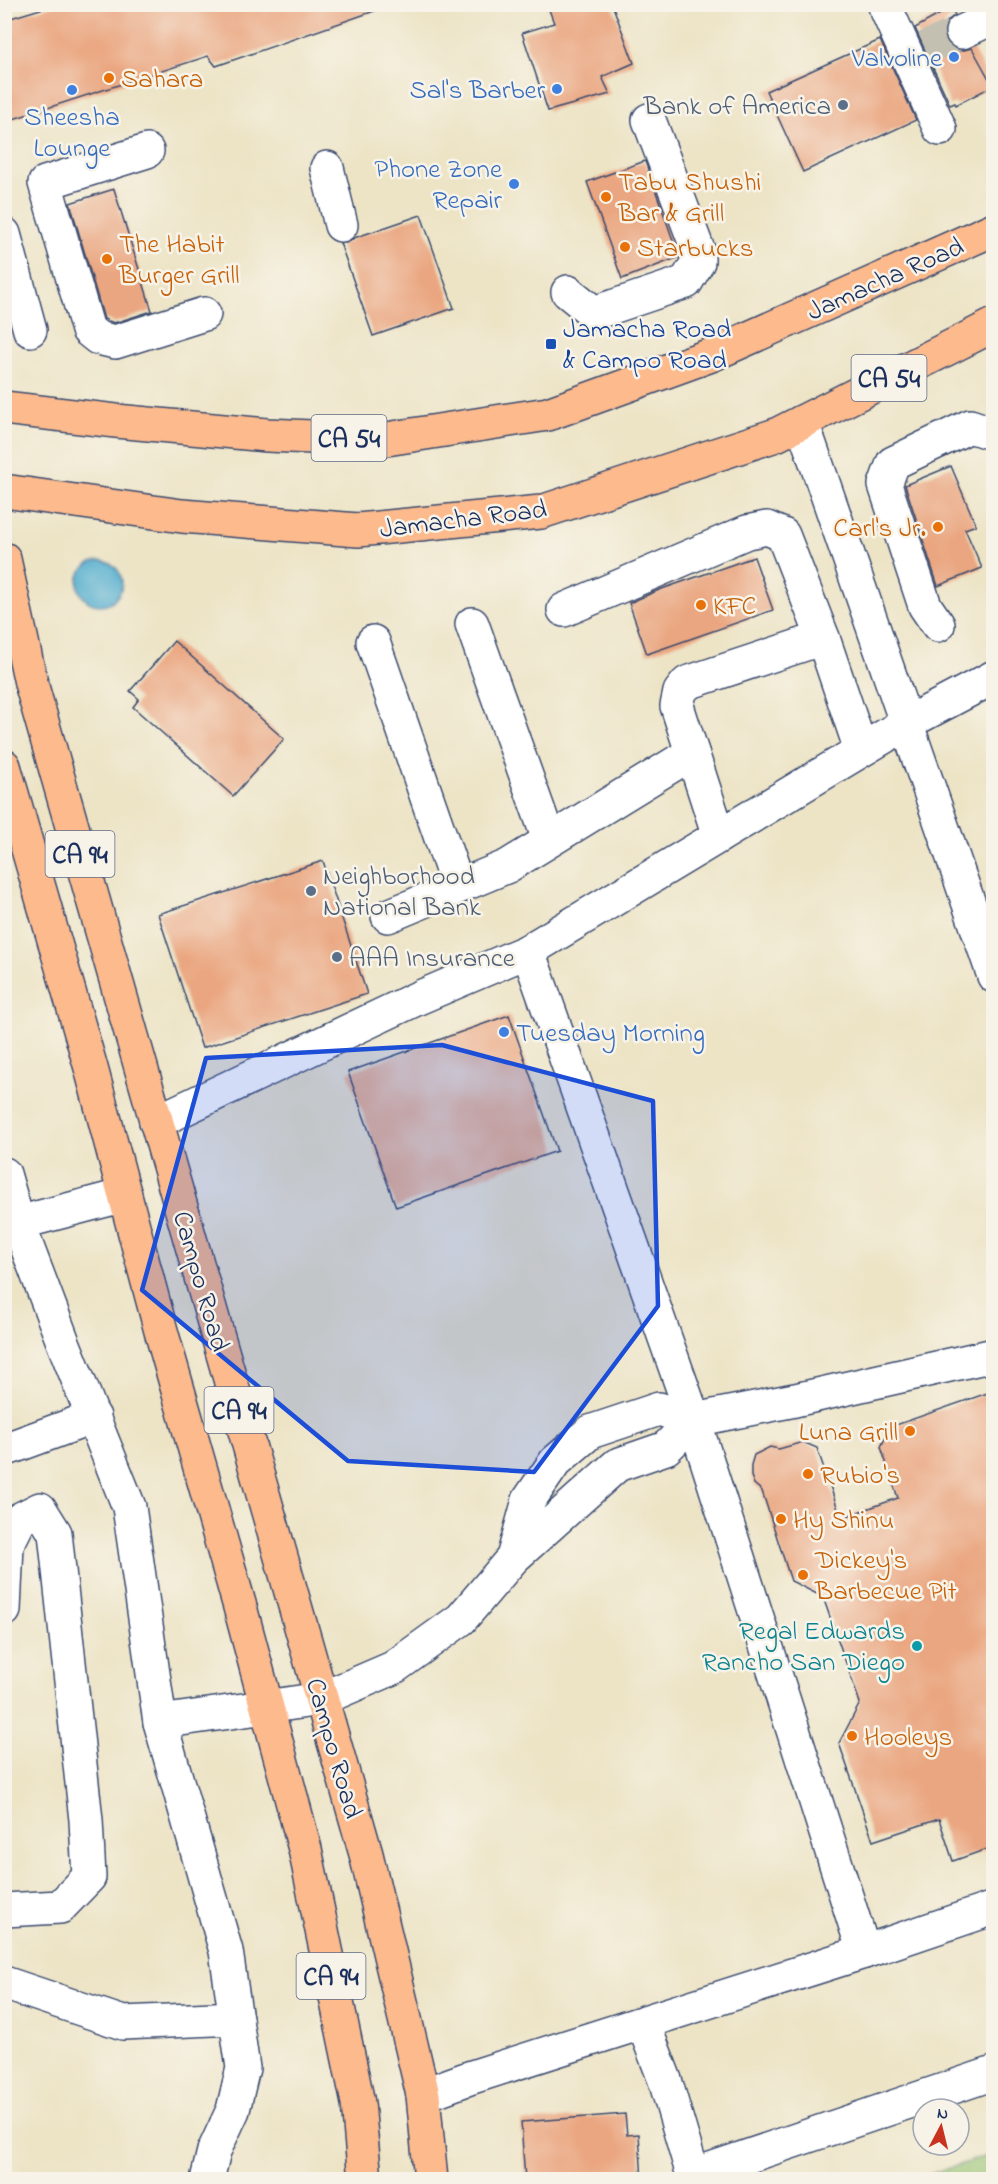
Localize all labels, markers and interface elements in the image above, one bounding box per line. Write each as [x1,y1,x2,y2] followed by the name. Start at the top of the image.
[851,40,943,79] place label: Valvoline
[947,50,961,64] marker: Valvoline
[121,61,203,100] place label: Sahara
[102,71,116,85] marker: Sahara
[409,72,546,111] place label: Sal's Barber
[550,82,564,96] marker: Sal's Barber
[65,83,79,97] marker: Sheesha Lounge
[643,88,831,127] place label: Bank of America
[836,98,850,112] marker: Bank of America
[24,99,120,169] place label: Sheesha Lounge
[374,151,503,221] place label: Phone Zone Repair
[617,164,761,234] place label: Tabu Shushi Bar & Grill
[507,177,521,191] marker: Phone Zone Repair
[599,190,613,204] marker: Tabu Shushi Bar & Grill
[118,226,240,296] place label: The Habit Burger Grill
[801,228,971,332] street label: Jamacha Road
[637,230,754,269] place label: Starbucks
[618,240,632,254] marker: Starbucks
[100,252,114,266] marker: The Habit Burger Grill
[563,311,731,381] place label: Jamacha Road & Campo Road
[544,337,558,351] marker: Jamacha Road & Campo Road
[852,355,926,401] road number: CA 54
[312,415,386,461] road number: CA 54
[377,491,549,550] street label: Jamacha Road
[833,510,926,549] place label: Carl's Jr.
[931,520,945,534] marker: Carl's Jr.
[713,588,756,627] place label: KFC
[694,598,708,612] marker: KFC
[46,831,115,877] road number: CA 94
[323,858,481,928] place label: Neighborhood National Bank
[304,884,318,898] marker: Neighborhood National Bank
[349,940,516,979] place label: AAA Insurance
[330,950,344,964] marker: AAA Insurance
[516,1015,705,1054] place label: Tuesday Morning
[497,1025,511,1039] marker: Tuesday Morning
[161,1207,238,1357] street label: Campo Road
[204,1387,274,1433] road number: CA 94
[799,1414,898,1453] place label: Luna Grill
[903,1424,917,1438] marker: Luna Grill
[820,1457,900,1496] place label: Rubio's
[801,1467,815,1481] marker: Rubio's
[793,1502,894,1541] place label: Hy Shinu
[774,1512,788,1526] marker: Hy Shinu
[814,1542,957,1612] place label: Dickey's Barbecue Pit
[796,1568,810,1582] marker: Dickey's Barbecue Pit
[702,1613,905,1683] place label: Regal Edwards Rancho San Diego
[910,1639,924,1653] marker: Regal Edwards Rancho San Diego
[294,1674,371,1824] street label: Campo Road
[864,1719,952,1758] place label: Hooleys
[845,1729,859,1743] marker: Hooleys
[296,1953,366,1999] road number: CA 94
[911,2097,971,2157] north arrow
[936,2102,950,2127] text: N

